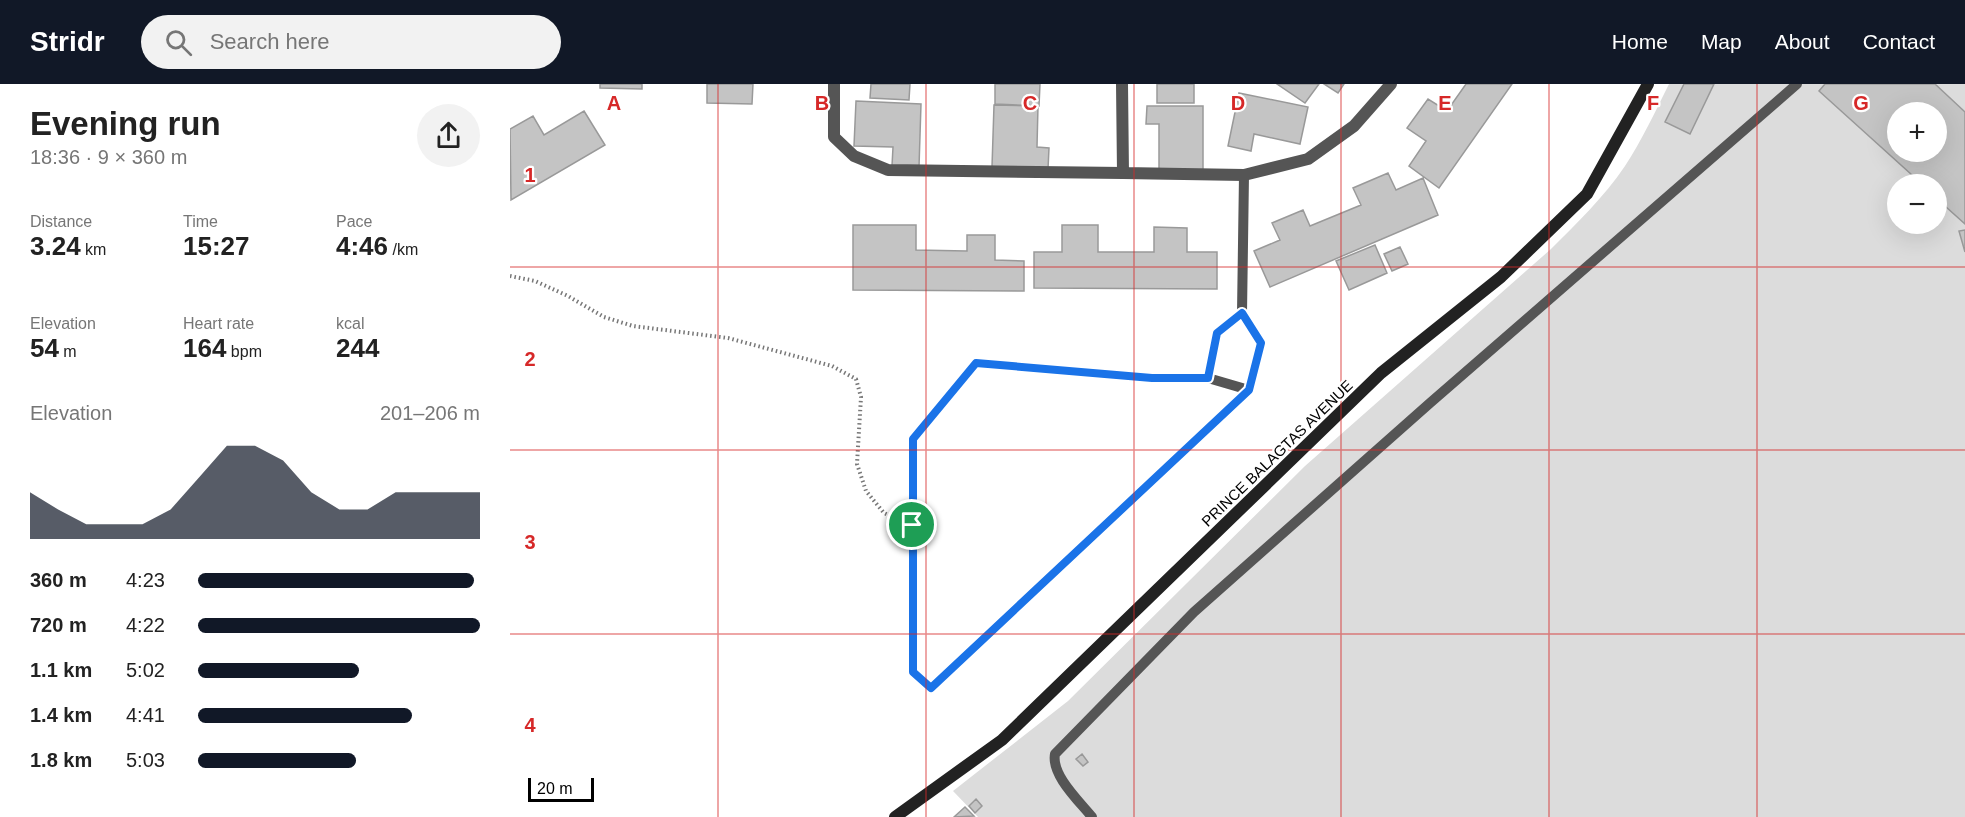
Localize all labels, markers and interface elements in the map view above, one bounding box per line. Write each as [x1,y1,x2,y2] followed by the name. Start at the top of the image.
[141,15,561,69] search box
[30,26,105,57] text: Stridr
[162,26,195,59] icon: search
[210,29,330,54] text: Search here
[1612,30,1668,53] text: Home
[1701,30,1742,53] text: Map
[1775,30,1830,53] text: About
[1863,30,1935,53] text: Contact
[607,92,621,114] text: A
[815,92,829,114] text: B
[1023,92,1037,114] text: C
[1231,92,1245,114] text: D
[1438,92,1452,114] text: E
[1647,92,1659,114] text: F
[1853,92,1869,114] text: G
[1887,102,1947,234] map controls
[1887,102,1947,162] button: +
[417,104,480,167] button: share
[30,105,221,142] text: Evening run
[30,146,187,168] text: 18:36 · 9 × 360 m
[524,164,536,186] text: 1
[1887,174,1947,234] button: −
[30,213,92,230] text: Distance
[183,213,218,230] text: Time
[336,213,372,230] text: Pace
[30,231,81,261] text: 3.24
[183,231,250,261] text: 15:27
[336,231,388,261] text: 4:46
[81,241,106,258] text: km
[388,241,418,258] text: /km
[30,315,96,332] text: Elevation
[183,315,254,332] text: Heart rate
[336,315,364,332] text: kcal
[30,333,59,363] text: 54
[183,333,226,363] text: 164
[336,333,379,363] text: 244
[59,343,77,360] text: m
[226,343,262,360] text: bpm
[524,348,536,370] text: 2
[1198,376,1356,530] street label: PRINCE BALAGTAS AVENUE
[30,402,112,424] text: Elevation
[380,402,480,424] text: 201–206 m
[886,499,937,550] pin
[895,508,928,541] icon: arrive
[524,531,536,553] text: 3
[30,569,87,591] text: 360 m
[126,569,165,591] text: 4:23
[30,614,87,636] text: 720 m
[126,614,165,636] text: 4:22
[30,659,92,681] text: 1.1 km
[126,659,165,681] text: 5:02
[30,704,92,726] text: 1.4 km
[126,704,165,726] text: 4:41
[524,714,536,736] text: 4
[30,749,92,771] text: 1.8 km
[126,749,165,771] text: 5:03
[528,775,594,802] scale bar
[537,780,573,797] text: 20 m

